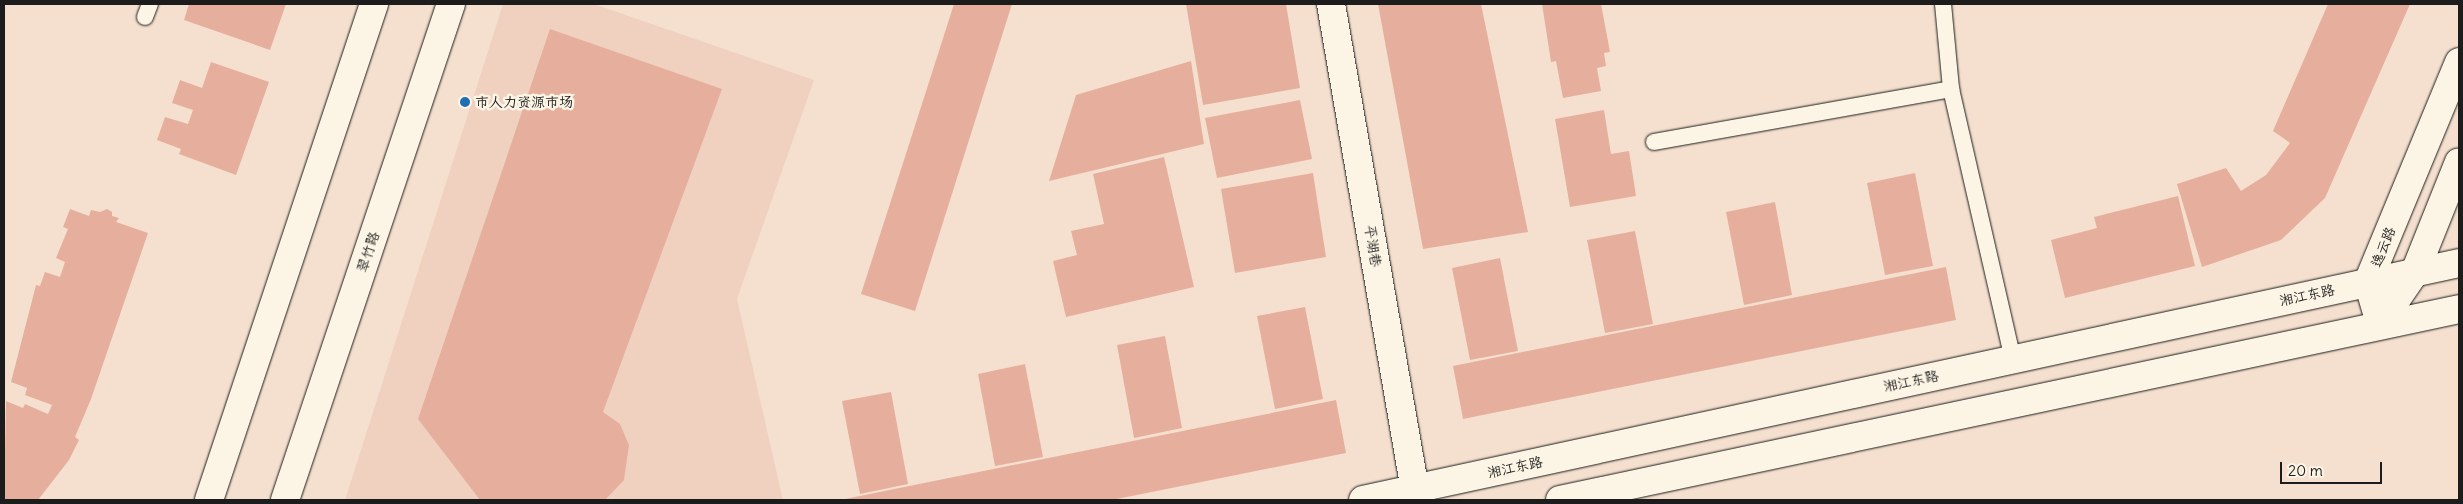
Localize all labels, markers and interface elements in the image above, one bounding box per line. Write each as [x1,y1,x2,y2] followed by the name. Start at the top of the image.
[475,94,573,110] place label: 市人力资源市场
[459,96,471,108] marker: 市人力资源市场
[1361,224,1385,268] street label: 平湖巷
[2367,224,2399,270] street label: 逸云路
[354,229,382,275] street label: 翠竹路
[2278,281,2336,309] street label: 湘江东路
[1882,367,1940,395] street label: 湘江东路
[2283,452,2386,484] scale bar
[1486,453,1544,481] street label: 湘江东路
[2288,461,2323,480] text: 20 m

